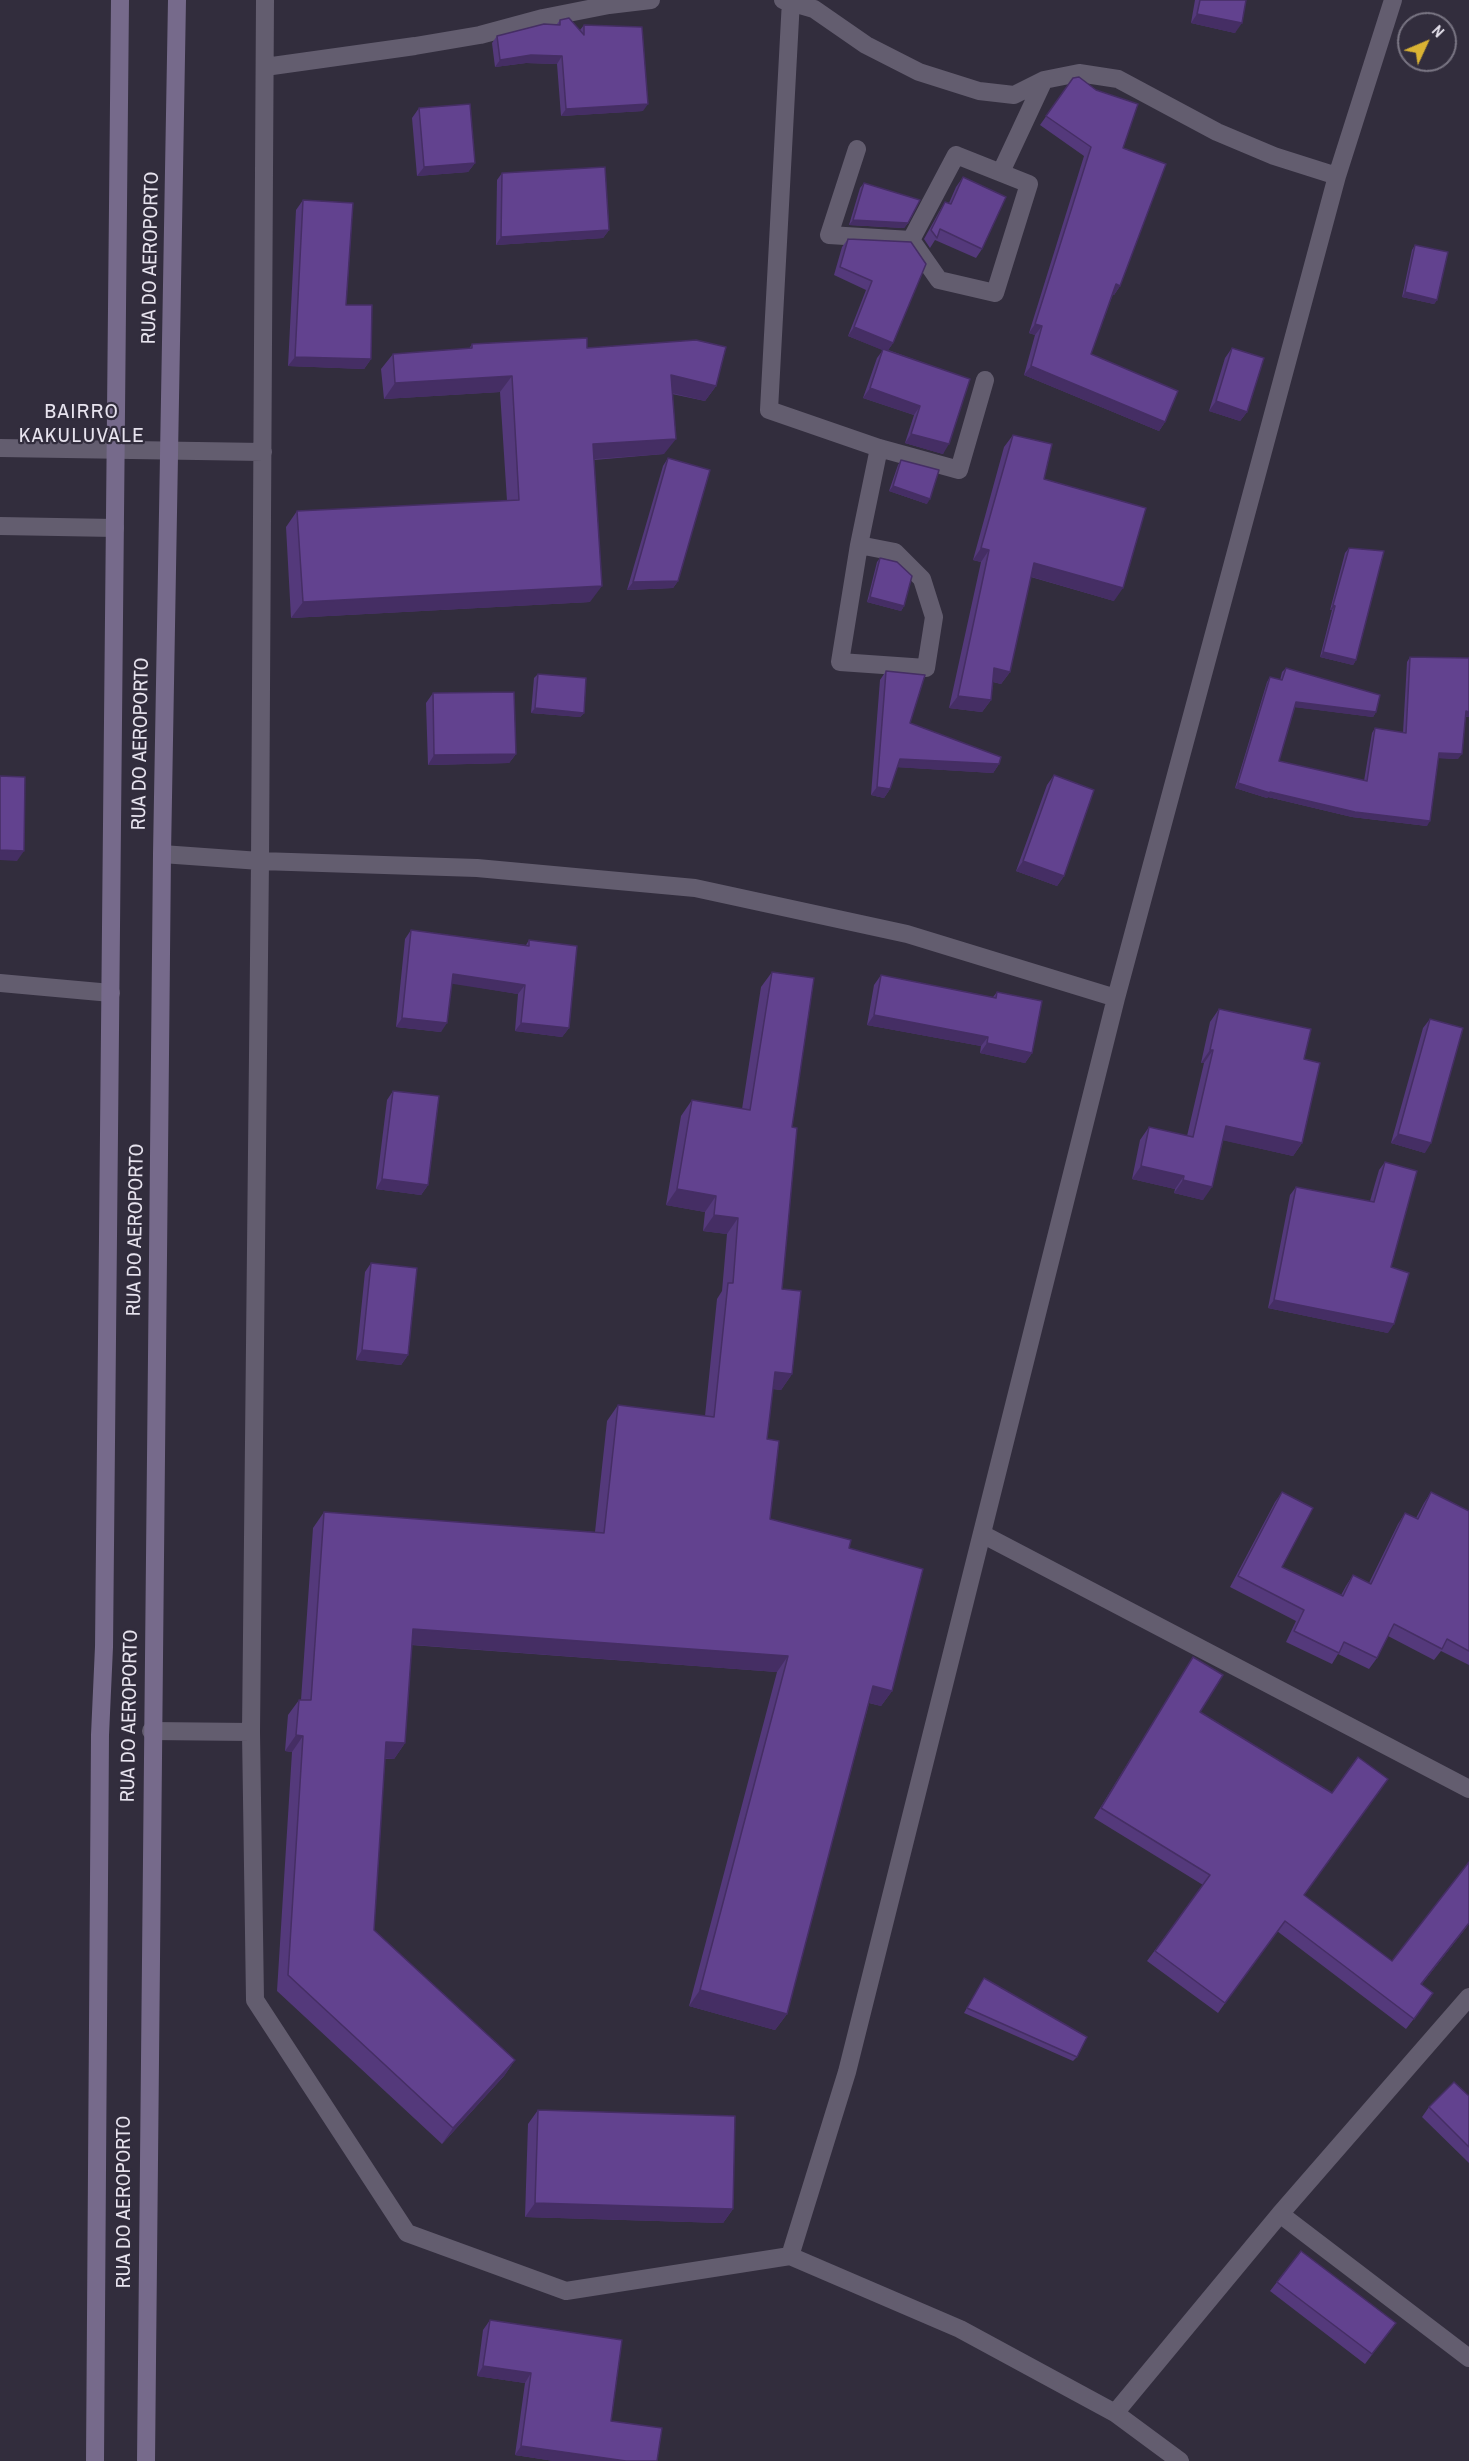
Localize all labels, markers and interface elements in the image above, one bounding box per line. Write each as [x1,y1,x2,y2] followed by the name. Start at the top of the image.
[1397,12,1457,72] north arrow
[1427,20,1450,42] text: N
[137,172,165,344] street label: RUA DO AEROPORTO
[19,399,145,449] district label: BAIRRO KAKULUVALE
[127,658,155,830] street label: RUA DO AEROPORTO
[122,1144,150,1316] street label: RUA DO AEROPORTO
[116,1630,144,1802] street label: RUA DO AEROPORTO
[113,2116,137,2288] street label: RUA DO AEROPORTO

